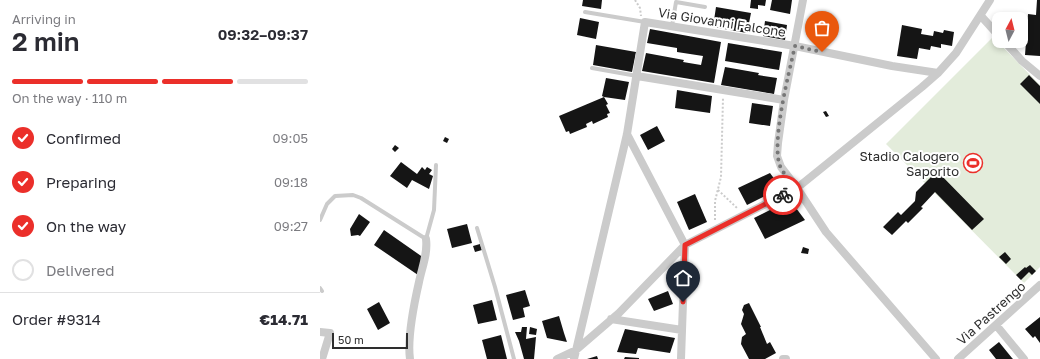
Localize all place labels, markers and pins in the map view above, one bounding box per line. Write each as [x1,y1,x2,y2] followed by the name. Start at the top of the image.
[805,11,839,52] pin
[860,148,959,179] place label: Stadio Calogero Saporito
[962,152,984,174] sports icon: Stadio Calogero Saporito
[666,261,700,302] pin

